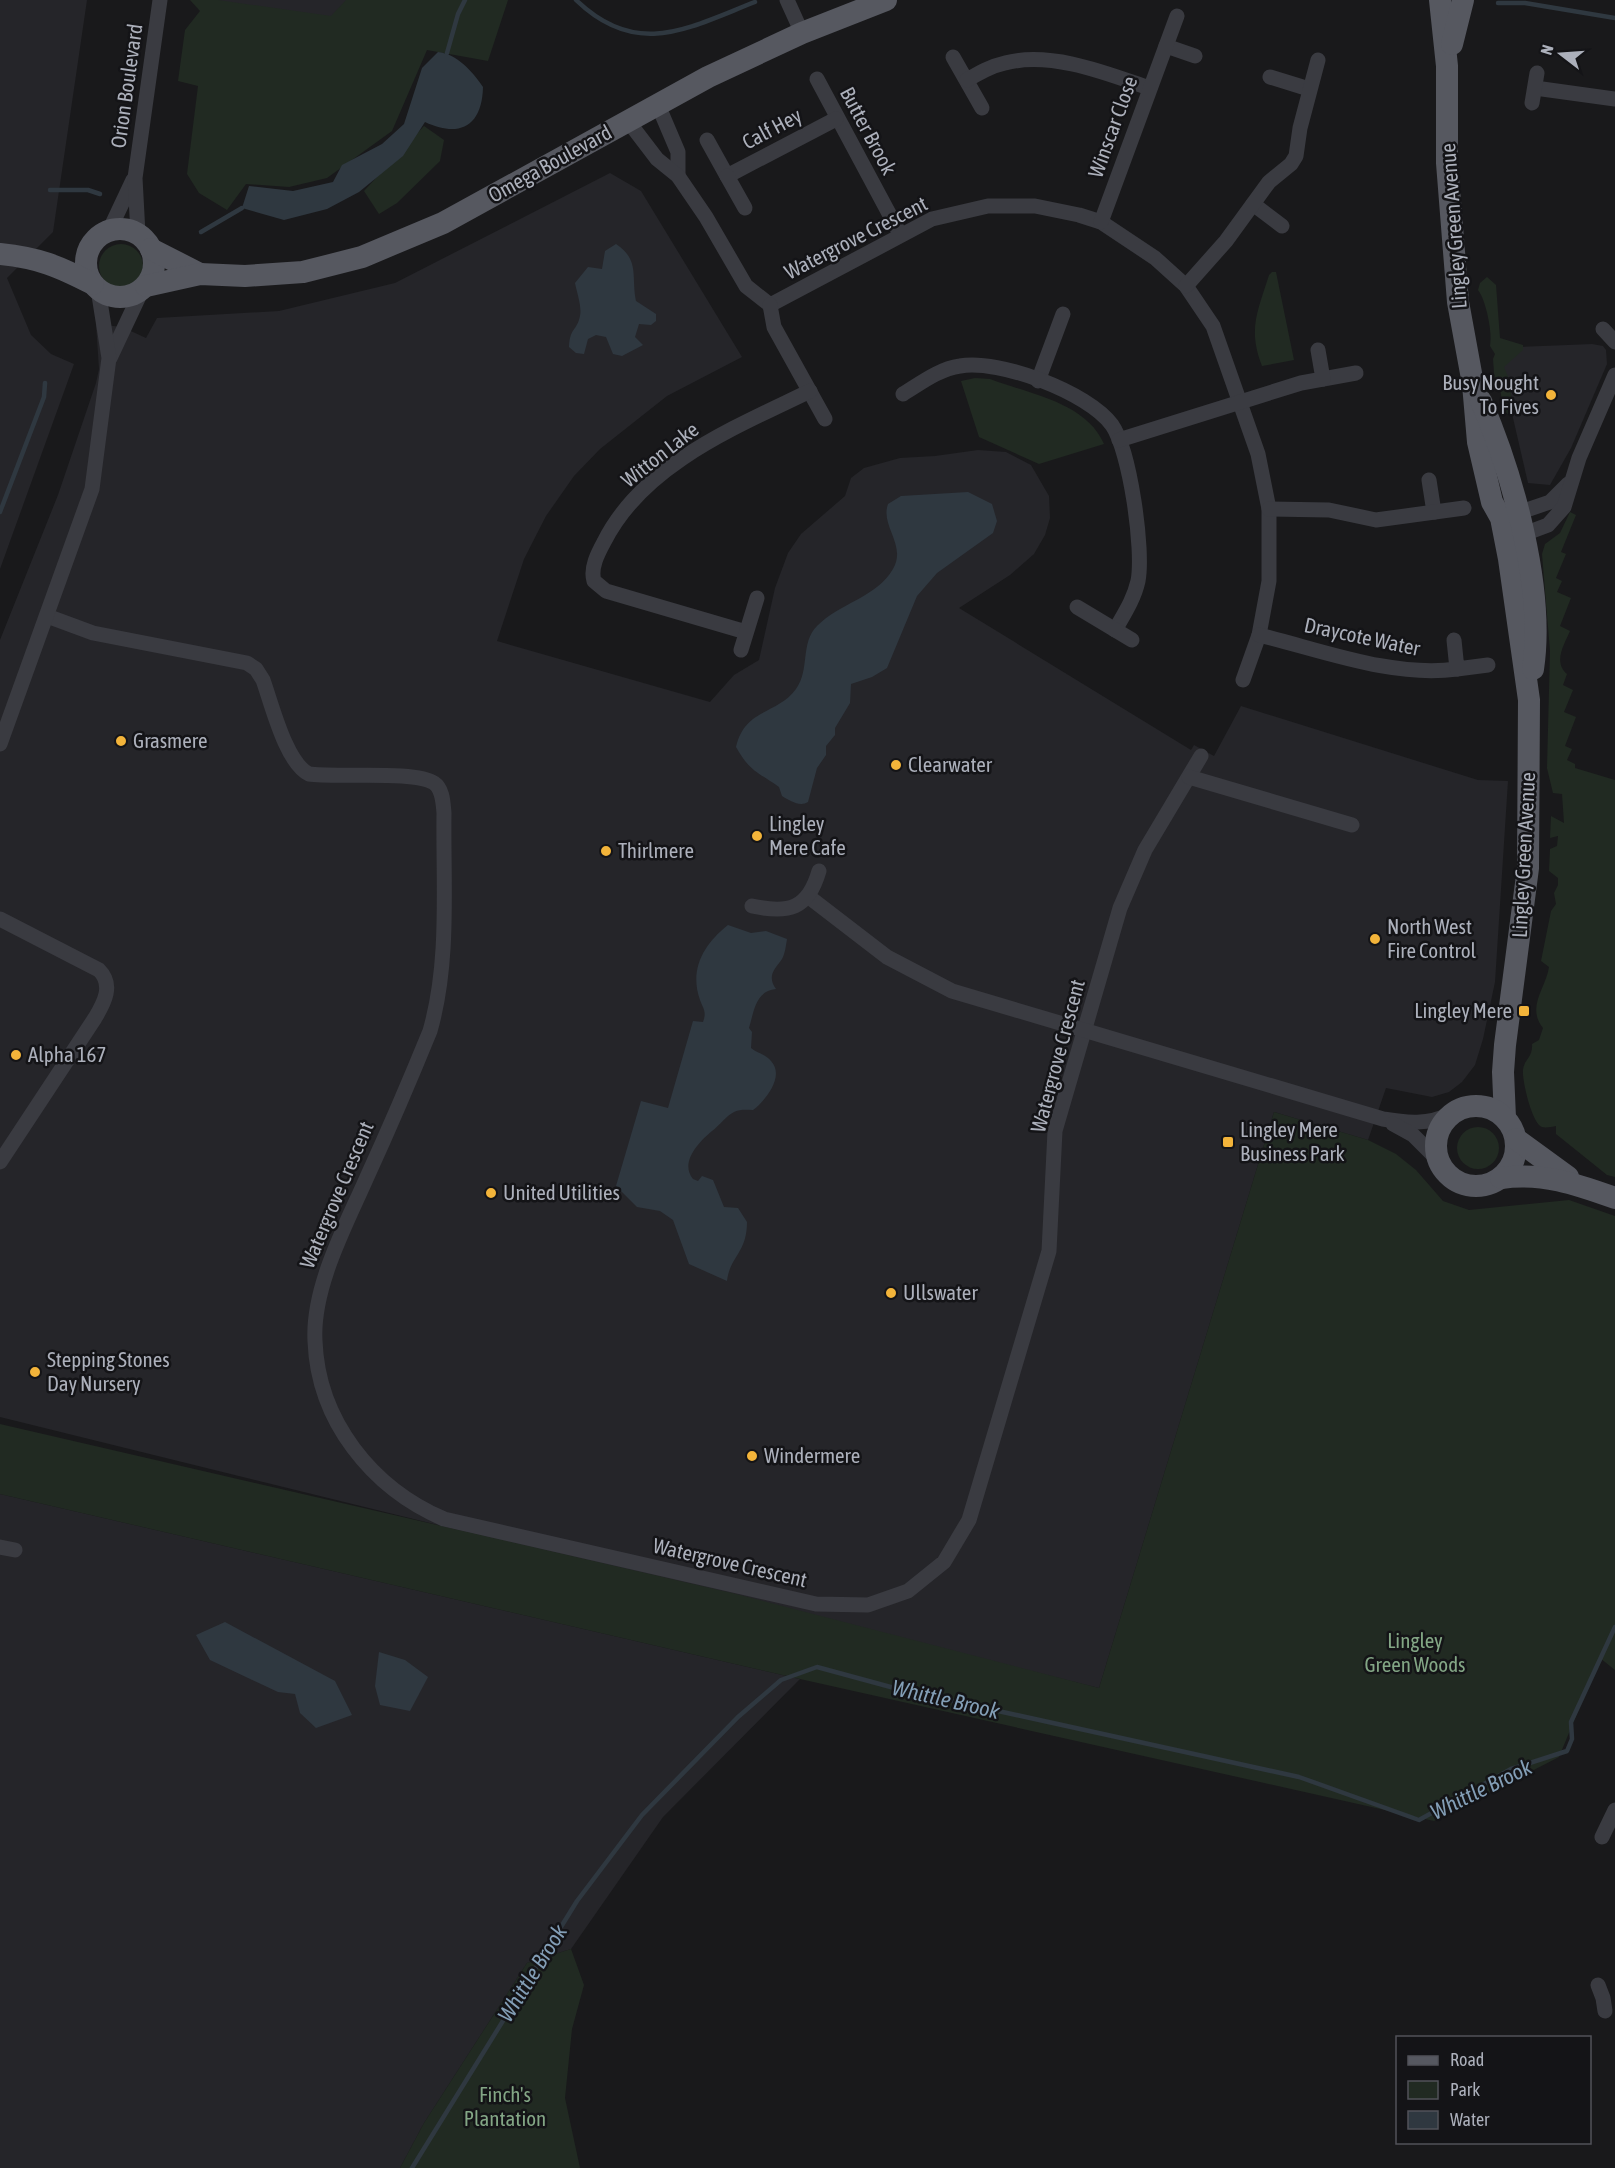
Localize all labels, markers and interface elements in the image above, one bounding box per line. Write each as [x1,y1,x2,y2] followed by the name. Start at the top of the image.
[105,22,147,150] street label: Orion Boulevard
[1531,24,1591,84] north arrow
[1537,42,1557,57] text: N
[1083,73,1141,181] street label: Winscar Close
[836,83,902,178] street label: Butter Brook
[738,102,806,154] street label: Calf Hey
[484,119,615,207] street label: Omega Boulevard
[1435,143,1471,310] street label: Lingley Green Avenue
[780,191,931,283] street label: Watergrove Crescent
[1442,370,1539,418] place label: Busy Nought To Fives
[1544,388,1558,402] marker: Busy Nought To Fives
[616,417,703,492] street label: Witton Lake
[1302,612,1423,660] street label: Draycote Water
[133,728,207,752] place label: Grasmere
[114,734,128,748] marker: Grasmere
[908,752,993,776] place label: Clearwater
[889,758,903,772] marker: Clearwater
[1507,772,1539,938] street label: Lingley Green Avenue
[769,811,846,859] place label: Lingley Mere Cafe
[750,829,764,843] marker: Lingley Mere Cafe
[618,838,694,862] place label: Thirlmere
[599,844,613,858] marker: Thirlmere
[1387,914,1477,962] place label: North West Fire Control
[1368,932,1382,946] marker: North West Fire Control
[1025,977,1089,1135] street label: Watergrove Crescent
[1414,998,1512,1022] place label: Lingley Mere
[1517,1004,1531,1018] marker: Lingley Mere
[28,1042,106,1066] place label: Alpha 167
[9,1048,23,1062] marker: Alpha 167
[1240,1117,1345,1165] place label: Lingley Mere Business Park
[294,1118,378,1272] street label: Watergrove Crescent
[1221,1135,1235,1149] marker: Lingley Mere Business Park
[503,1180,620,1204] place label: United Utilities
[484,1186,498,1200] marker: United Utilities
[903,1280,978,1304] place label: Ullswater
[884,1286,898,1300] marker: Ullswater
[47,1347,170,1395] place label: Stepping Stones Day Nursery
[28,1365,42,1379] marker: Stepping Stones Day Nursery
[764,1443,860,1467] place label: Windermere
[745,1449,759,1463] marker: Windermere
[651,1533,809,1591] street label: Watergrove Crescent
[1364,1628,1466,1676] park label: Lingley Green Woods
[890,1674,1003,1724] water label: Whittle Brook
[1426,1753,1536,1825] water label: Whittle Brook
[492,1919,572,2026] water label: Whittle Brook
[1396,2036,1591,2144] legend
[1450,2049,1484,2070] text: Road
[1450,2079,1480,2100] text: Park
[464,2082,546,2130] park label: Finch's Plantation
[1450,2109,1490,2130] text: Water

